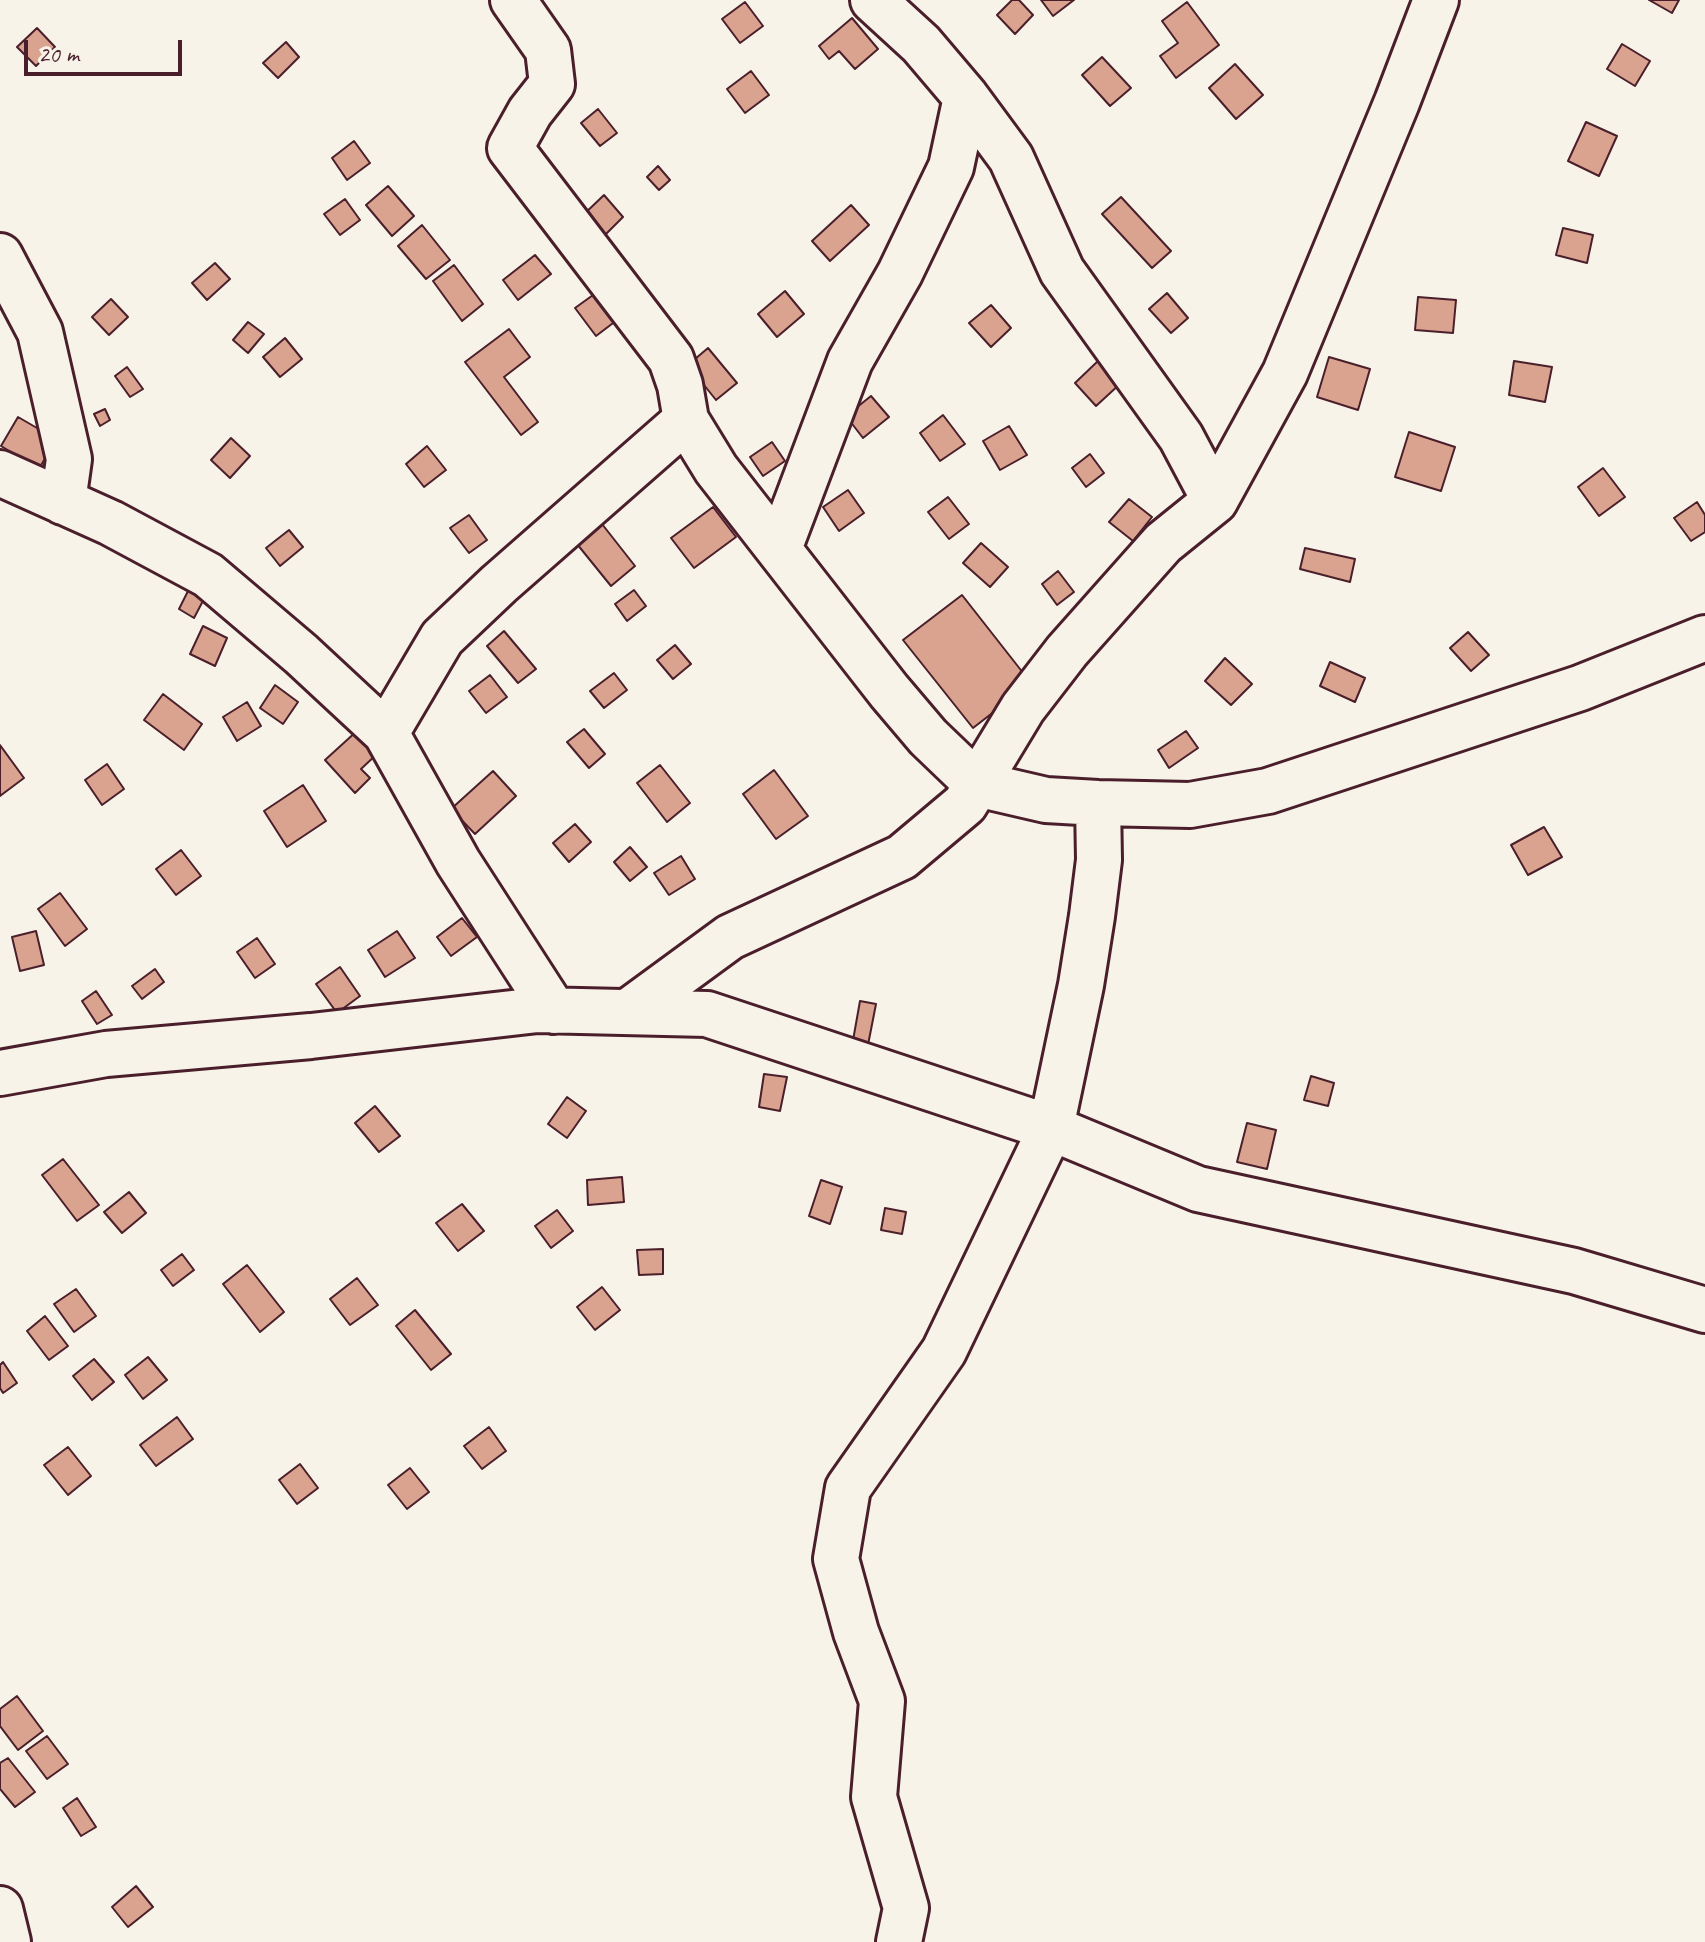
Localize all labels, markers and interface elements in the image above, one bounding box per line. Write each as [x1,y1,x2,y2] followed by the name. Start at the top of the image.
[28,24,186,74] scale bar
[38,39,79,69] text: 20 m

